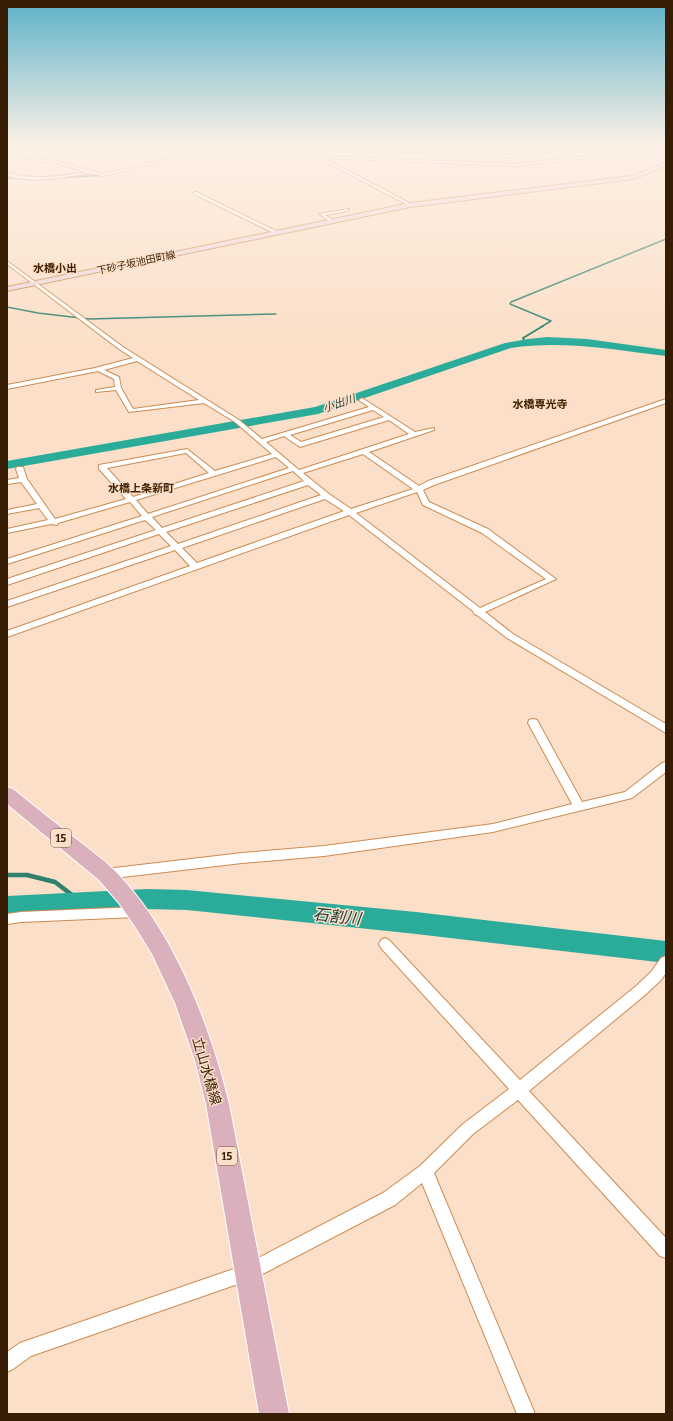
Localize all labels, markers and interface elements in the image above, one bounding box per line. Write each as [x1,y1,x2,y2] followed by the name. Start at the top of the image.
[96,249,177,277] street label: 下砂子坂池田町線
[33,262,77,275] district label: 水橋小出
[321,392,358,415] water label: 小出川
[513,398,568,411] district label: 水橋専光寺
[108,482,174,495] district label: 水橋上条新町
[51,829,71,847] road number: 15
[312,905,364,929] water label: 石割川
[189,1035,224,1107] street label: 立山水橋線
[217,1147,237,1165] road number: 15

